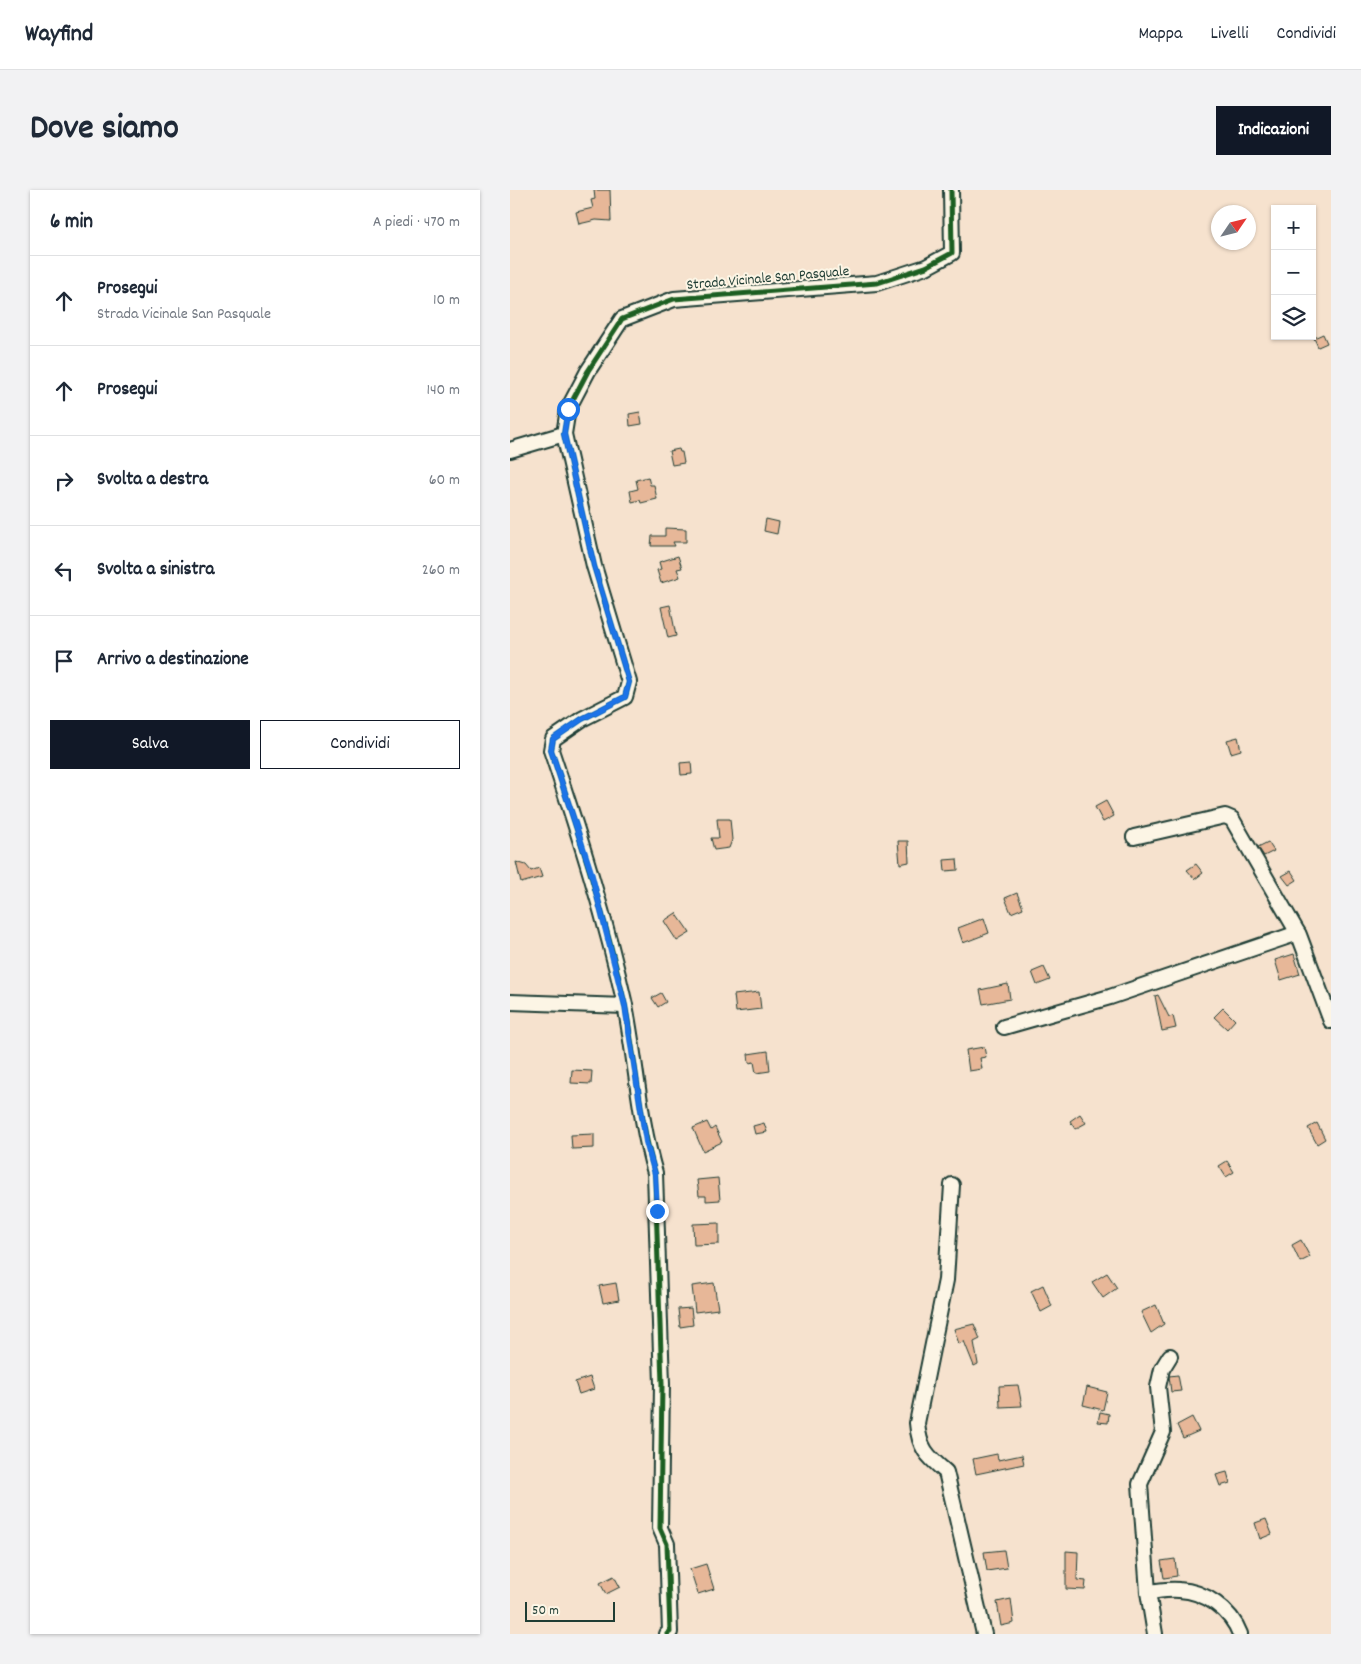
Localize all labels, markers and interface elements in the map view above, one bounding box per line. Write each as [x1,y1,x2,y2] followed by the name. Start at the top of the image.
[25,18,93,52] text: Wayfind
[1139,22,1183,47] text: Mappa
[1211,22,1249,47] text: Livelli
[1277,22,1336,47] text: Condividi
[30,105,179,155] text: Dove siamo
[1216,106,1331,155] button: Indicazioni
[1211,205,1256,250] north arrow
[1271,205,1316,340] map controls
[1271,205,1316,250] button: +
[50,208,93,238] text: 6 min
[373,211,460,234] text: A piedi · 470 m
[1271,250,1316,295] button: −
[686,261,851,297] street label: Strada Vicinale San Pasquale
[97,276,157,303] text: Prosegui
[50,287,78,315] icon: ahead
[433,289,460,312] text: 10 m
[1271,295,1316,340] button: layers
[97,303,271,326] text: Strada Vicinale San Pasquale
[50,377,78,405] icon: ahead
[97,377,157,404] text: Prosegui
[426,379,460,402] text: 140 m
[557,398,580,421] route start
[50,467,78,495] icon: right
[97,467,208,494] text: Svolta a destra
[429,469,460,492] text: 60 m
[50,557,78,585] icon: left
[97,557,215,584] text: Svolta a sinistra
[422,559,460,582] text: 260 m
[50,647,78,675] icon: arrive
[97,647,249,674] text: Arrivo a destinazione
[50,720,250,769] button: Salva
[260,720,460,769] button: Condividi
[646,1200,669,1223] route end
[525,1599,615,1622] scale bar
[532,1601,559,1621] text: 50 m

